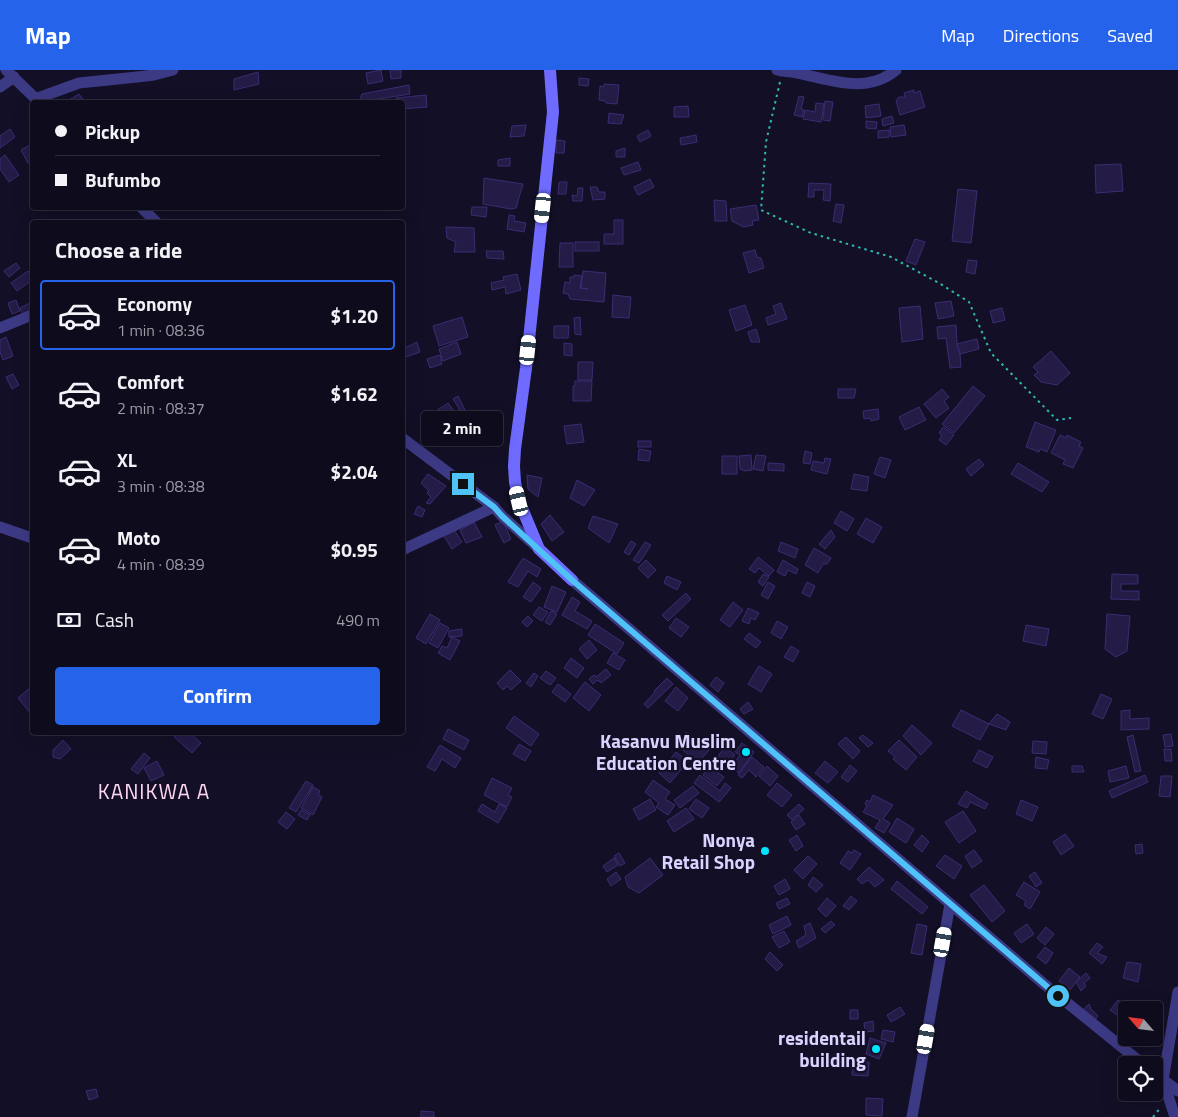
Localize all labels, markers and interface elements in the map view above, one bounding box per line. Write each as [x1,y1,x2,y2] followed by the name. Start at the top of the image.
[25,17,71,53] text: Map
[941,22,975,49] text: Map
[1003,22,1079,49] text: Directions
[1107,22,1153,49] text: Saved
[85,117,140,146] text: Pickup
[85,165,161,194] text: Bufumbo
[533,192,552,224] car
[55,233,182,267] text: Choose a ride
[117,289,192,318] text: Economy
[57,293,102,338] icon: car
[331,301,378,330] text: $1.20
[117,318,205,342] text: 1 min · 08:36
[518,334,537,366] car
[117,367,184,396] text: Comfort
[57,371,102,416] icon: car
[331,379,378,408] text: $1.62
[117,396,205,420] text: 2 min · 08:37
[422,412,504,446] callout: 2 min
[443,416,481,440] text: 2 min
[117,445,137,474] text: XL
[57,449,102,494] icon: car
[331,457,378,486] text: $2.04
[452,473,474,495] route end
[117,474,205,498] text: 3 min · 08:38
[508,485,529,517] car
[117,523,160,552] text: Moto
[57,527,102,572] icon: car
[331,535,378,564] text: $0.95
[117,552,205,576] text: 4 min · 08:39
[95,605,134,634] text: Cash
[55,606,83,634] icon: cash
[336,608,380,632] text: 490 m
[55,667,380,725] button: Confirm
[596,726,736,777] place label: Kasanvu Muslim Education Centre
[740,746,752,758] marker: Kasanvu Muslim Education Centre
[98,775,210,807] district label: KANIKWA A
[662,825,755,876] place label: Nonya Retail Shop
[759,845,771,857] marker: Nonya Retail Shop
[933,926,952,958] car
[1047,985,1069,1007] route start
[1118,1001,1162,1046] north arrow
[1118,1001,1163,1101] map controls
[778,1023,866,1074] place label: residentail building
[916,1023,935,1055] car
[870,1043,882,1055] marker: residentail building
[1118,1056,1163,1101] button: locate

